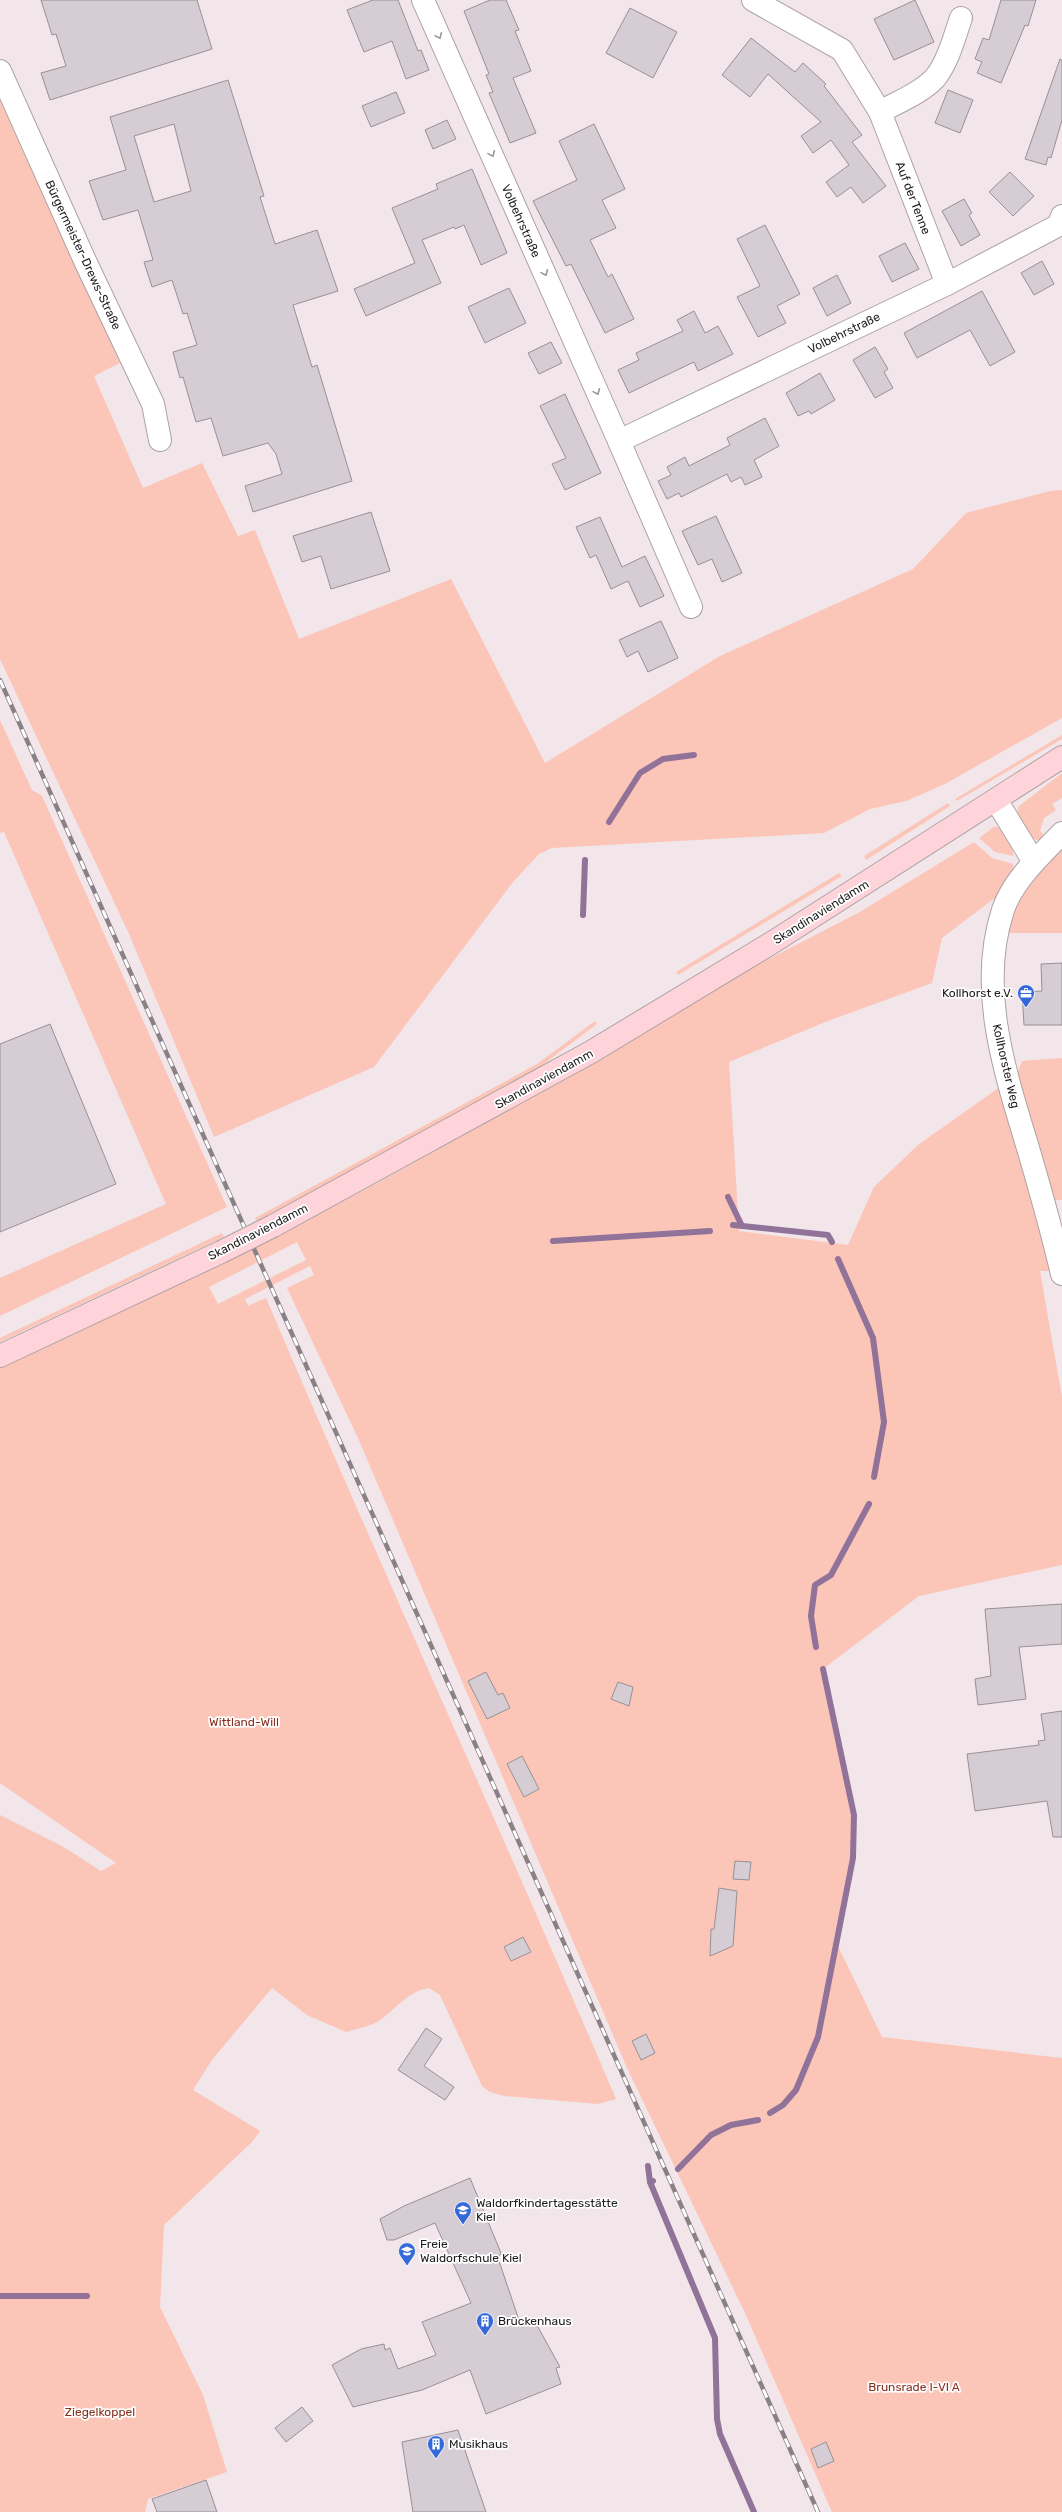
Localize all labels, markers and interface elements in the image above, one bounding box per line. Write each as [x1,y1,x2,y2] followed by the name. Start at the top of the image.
[434,32,442,39] one-way arrow
[487,150,495,158] one-way arrow
[893,160,933,237] street label: Auf der Tenne
[42,178,124,332] street label: Bürgermeister-Drews-Straße
[499,182,543,260] street label: Volbehrstraße
[540,269,548,276] one-way arrow
[806,309,883,356] street label: Volbehrstraße
[592,388,600,395] one-way arrow
[771,877,871,947] street label: Skandinaviendamm
[1016,983,1036,1008] office icon: Kollhorst e.V.
[942,986,1013,1000] place label: Kollhorst e.V.
[989,1022,1023,1110] street label: Kollhorster Weg
[493,1046,595,1112] street label: Skandinaviendamm
[206,1201,310,1263] street label: Skandinaviendamm
[209,1715,279,1729] park label: Wittland-Will
[476,2196,618,2224] place label: Waldorfkindertagesstätte Kiel
[453,2200,473,2225] school or university icon: Waldorfkindertagesstätte Kiel
[420,2237,522,2265] place label: Freie Waldorfschule Kiel
[397,2241,417,2266] school or university icon: Freie Waldorfschule Kiel
[475,2311,495,2336] building icon: Brückenhaus
[498,2314,572,2328] place label: Brückenhaus
[868,2380,960,2394] park label: Brunsrade I-VI A
[65,2405,135,2419] park label: Ziegelkoppel
[426,2434,446,2459] building icon: Musikhaus
[449,2437,508,2451] place label: Musikhaus

